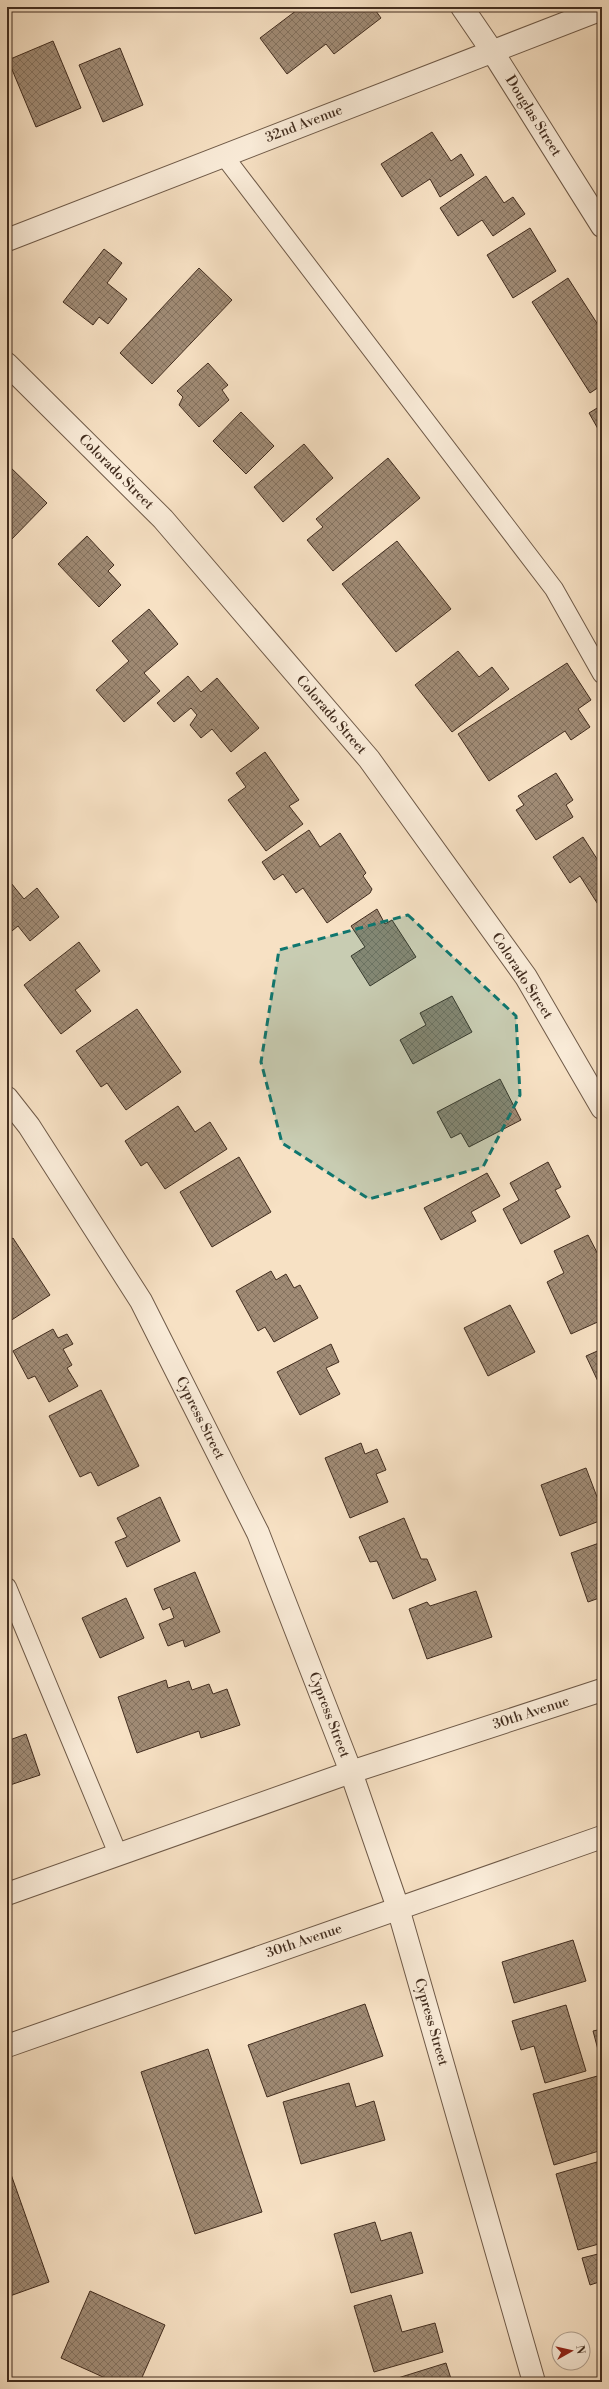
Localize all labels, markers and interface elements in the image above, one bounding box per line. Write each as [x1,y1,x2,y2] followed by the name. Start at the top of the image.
[501,72,565,160] street label: Douglas Street
[263,101,345,147] street label: 32nd Avenue
[75,431,157,513] street label: Colorado Street
[292,672,370,758] street label: Colorado Street
[487,929,557,1023] street label: Colorado Street
[171,1374,229,1462] street label: Cypress Street
[304,1670,354,1760] street label: Cypress Street
[490,1692,572,1734] street label: 30th Avenue
[263,1920,345,1962] street label: 30th Avenue
[410,1976,452,2068] street label: Cypress Street
[551,2331,591,2371] north arrow
[572,2344,587,2355] text: N

